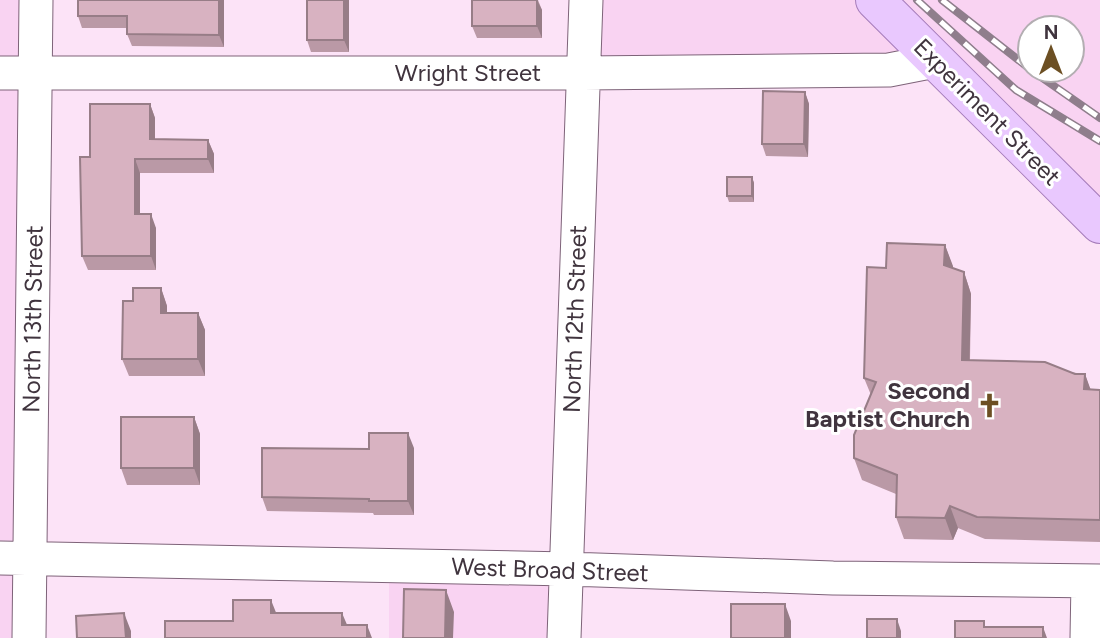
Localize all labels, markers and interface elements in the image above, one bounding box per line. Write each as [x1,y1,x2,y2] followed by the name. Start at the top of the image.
[1016,14,1086,84] north arrow
[1044,21,1058,44] text: N
[908,32,1067,191] street label: Experiment Street
[395,58,541,87] street label: Wright Street
[16,225,49,413] street label: North 13th Street
[557,225,592,413] street label: North 12th Street
[805,376,970,433] place label: Second Baptist Church
[976,391,1004,419] church icon: Second Baptist Church
[451,552,649,587] street label: West Broad Street

